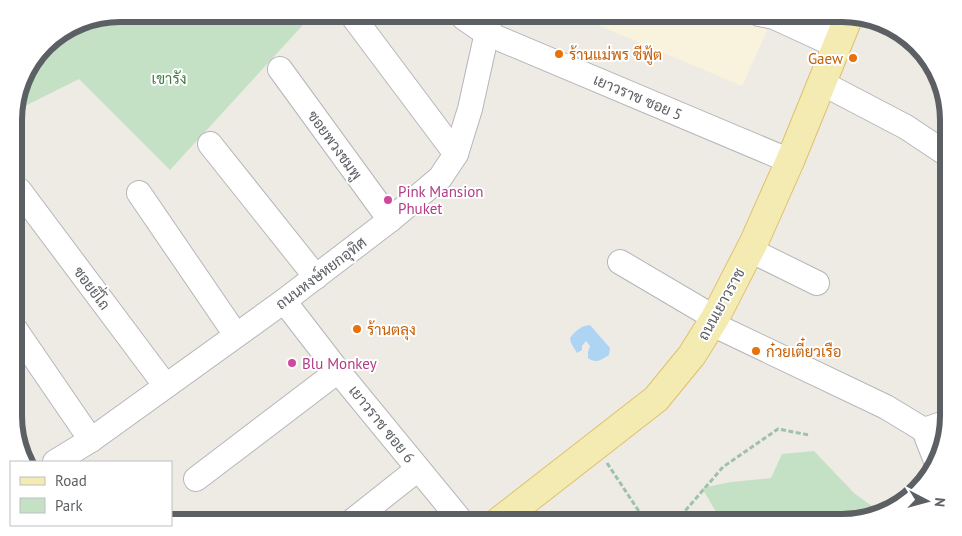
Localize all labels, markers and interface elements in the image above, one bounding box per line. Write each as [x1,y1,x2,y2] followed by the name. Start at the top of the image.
[569,45,662,65] place label: ร้านแม่พร ซีฟู้ต
[553,48,565,60] marker: ร้านแม่พร ซีฟู้ต
[808,49,843,68] place label: Gaew
[847,52,859,64] marker: Gaew
[152,69,186,88] park label: เขารัง
[591,70,685,124] street label: เยาวราช ซอย 5
[303,107,366,184] street label: ซอยพวงชมพู
[398,182,483,218] place label: Pink Mansion Phuket
[382,194,394,206] marker: Pink Mansion Phuket
[272,233,371,315] street label: ถนนหงษ์หยกอุทิศ
[69,259,119,314] street label: ซอยยี่โถ
[693,265,749,343] street label: ถนนเยาวราช
[367,320,416,341] place label: ร้านตลุง
[351,323,363,335] marker: ร้านตลุง
[766,337,842,361] place label: ก๋วยเตี๋ยวเรือ
[750,345,762,357] marker: ก๋วยเตี๋ยวเรือ
[302,354,377,373] place label: Blu Monkey
[286,357,298,369] marker: Blu Monkey
[345,381,419,467] street label: เยาวราช ซอย 6
[10,461,172,526] legend
[55,471,87,490] text: Road
[902,476,952,526] north arrow
[55,496,83,515] text: Park
[930,497,949,508] text: N

